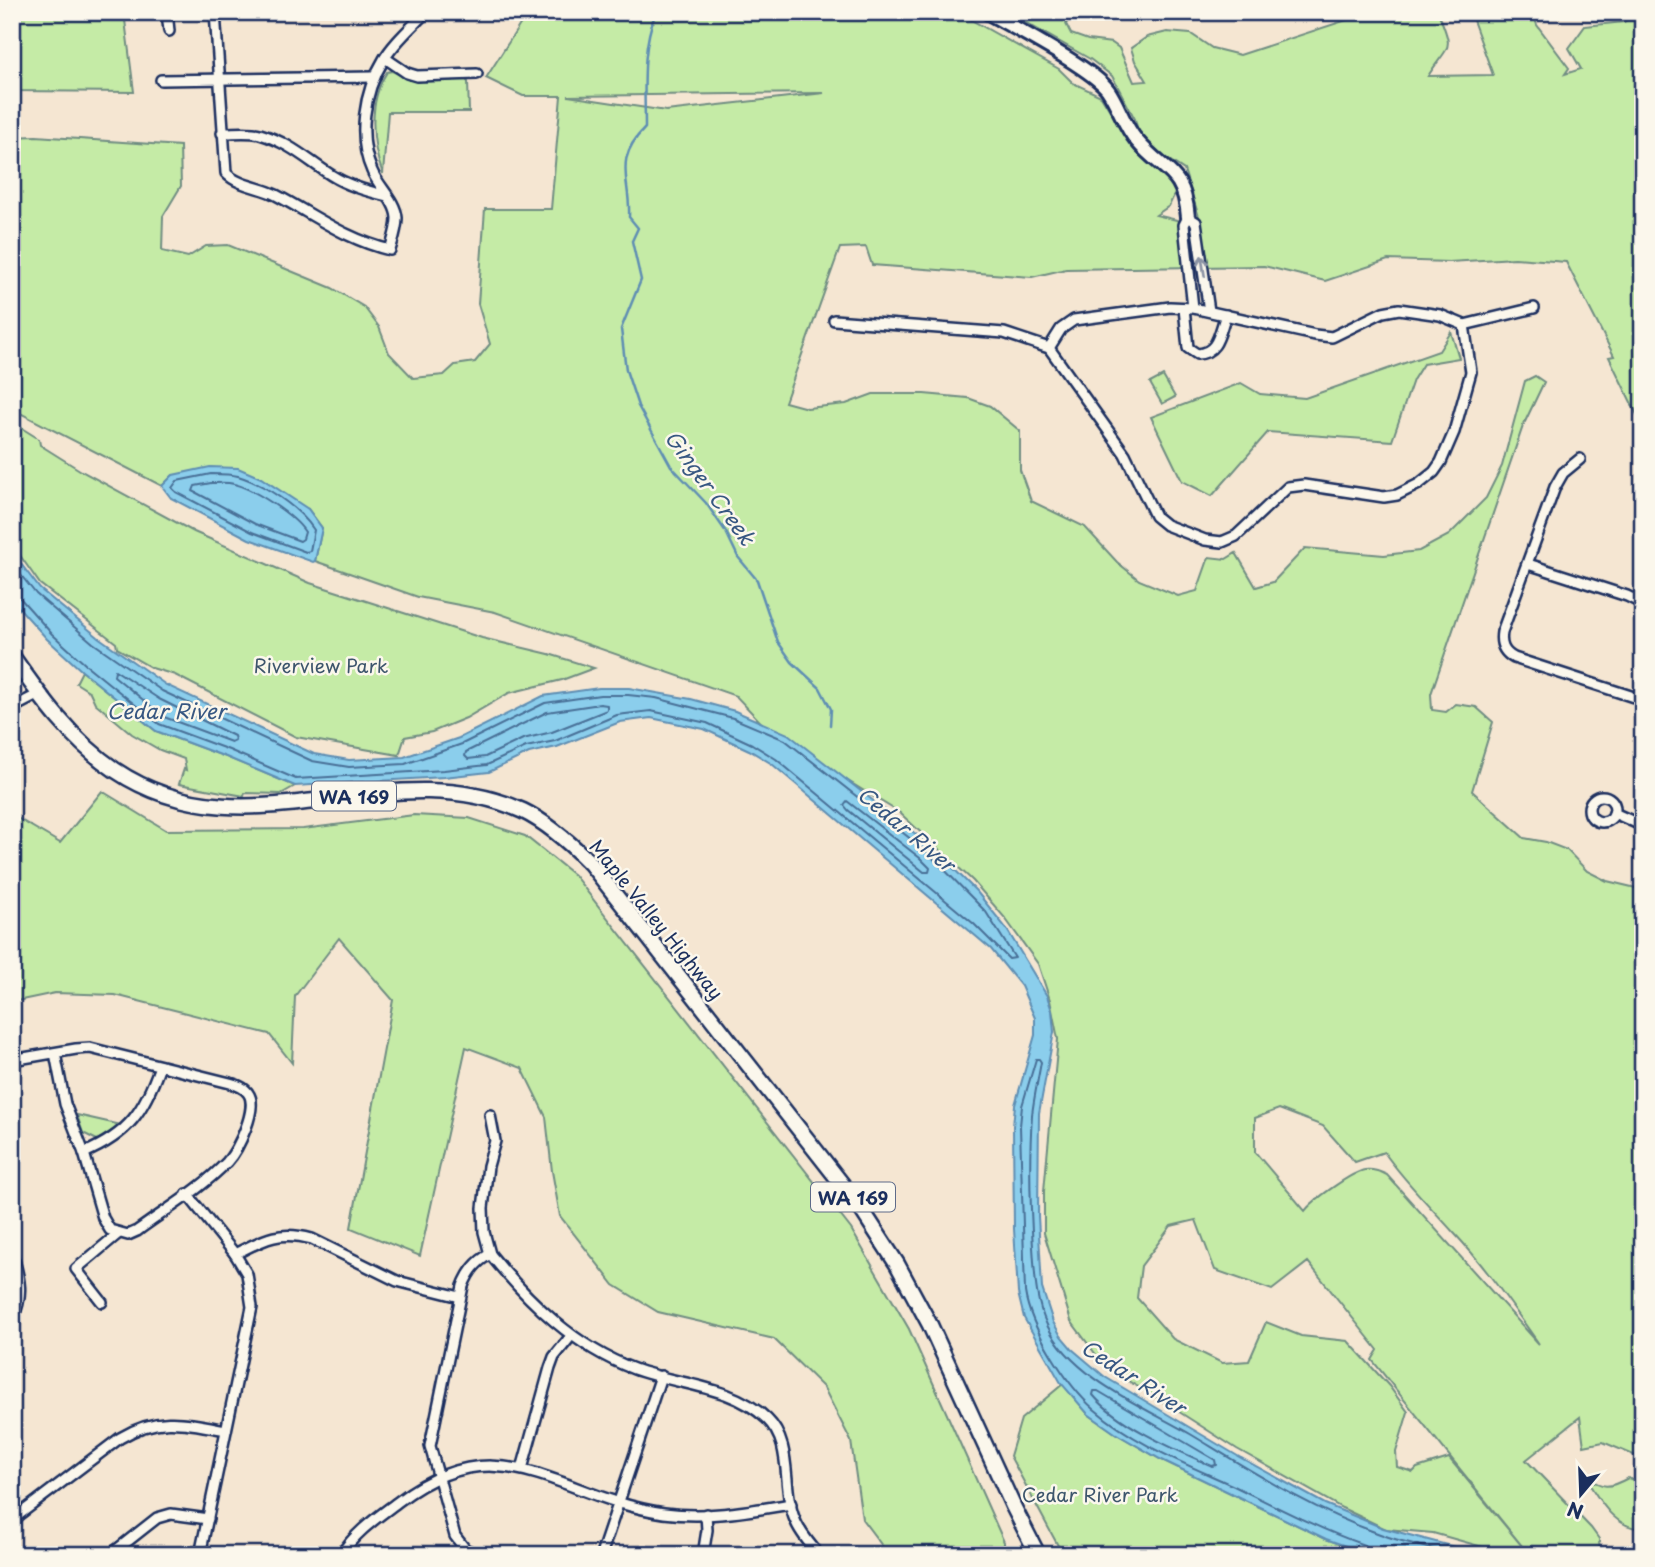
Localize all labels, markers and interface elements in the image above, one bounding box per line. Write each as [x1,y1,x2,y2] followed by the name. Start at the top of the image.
[1196,255,1209,278] one-way arrow
[658,423,765,552] water label: Ginger Creek
[254,651,389,679] park label: Riverview Park
[107,694,228,726] water label: Cedar River
[851,778,965,880] water label: Cedar River
[312,782,396,810] road number: WA 169
[584,833,730,1005] street label: Maple Valley Highway
[811,1182,895,1212] road number: WA 169
[1075,1330,1195,1423] water label: Cedar River
[1546,1458,1616,1528] north arrow
[1022,1480,1179,1508] park label: Cedar River Park
[1563,1495,1587,1527] text: N

